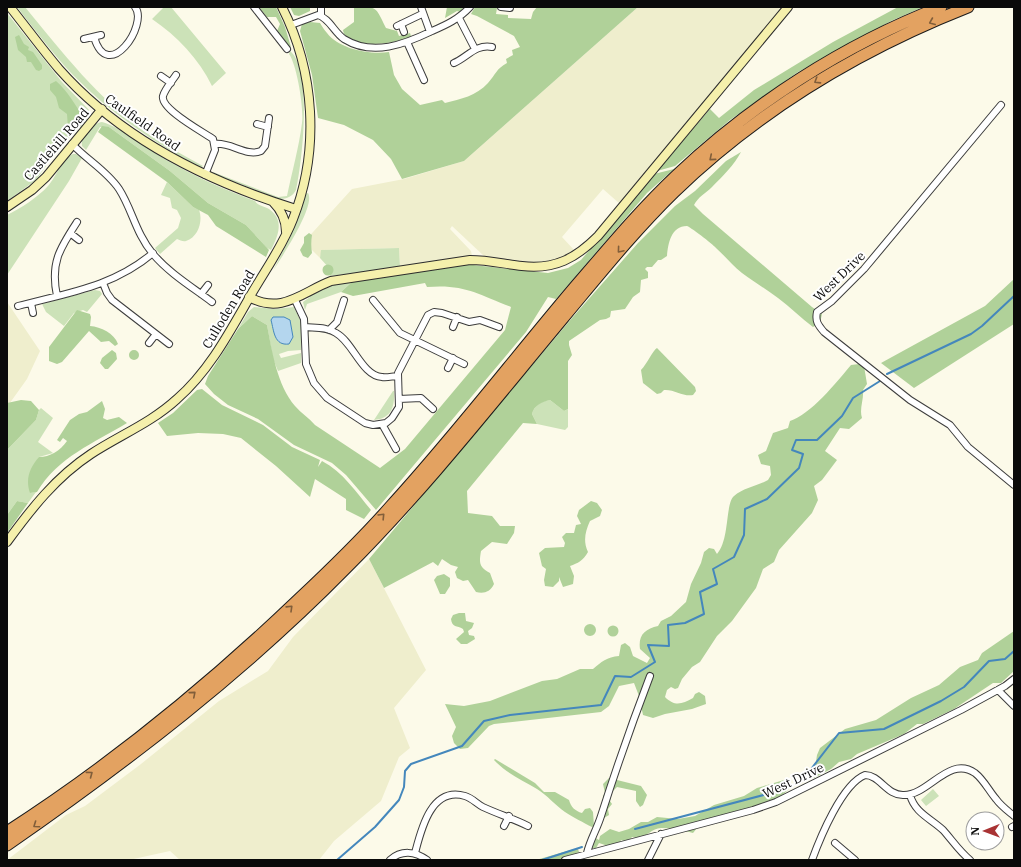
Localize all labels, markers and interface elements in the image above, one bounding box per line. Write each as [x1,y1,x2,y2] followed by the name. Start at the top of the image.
[928,17,935,25] one-way arrow
[814,77,821,84] one-way arrow
[102,90,184,155] street label: Caulfield Road
[20,104,93,184] street label: Castlehill Road
[709,153,716,160] one-way arrow
[618,245,625,253] one-way arrow
[810,247,869,305] street label: West Drive
[198,267,259,352] street label: Culloden Road
[377,513,385,521] one-way arrow
[285,605,293,612] one-way arrow
[189,692,196,699] one-way arrow
[760,759,827,802] street label: West Drive
[86,772,93,779] one-way arrow
[965,811,1005,851] north arrow
[33,820,40,828] one-way arrow
[968,826,982,836] text: N

